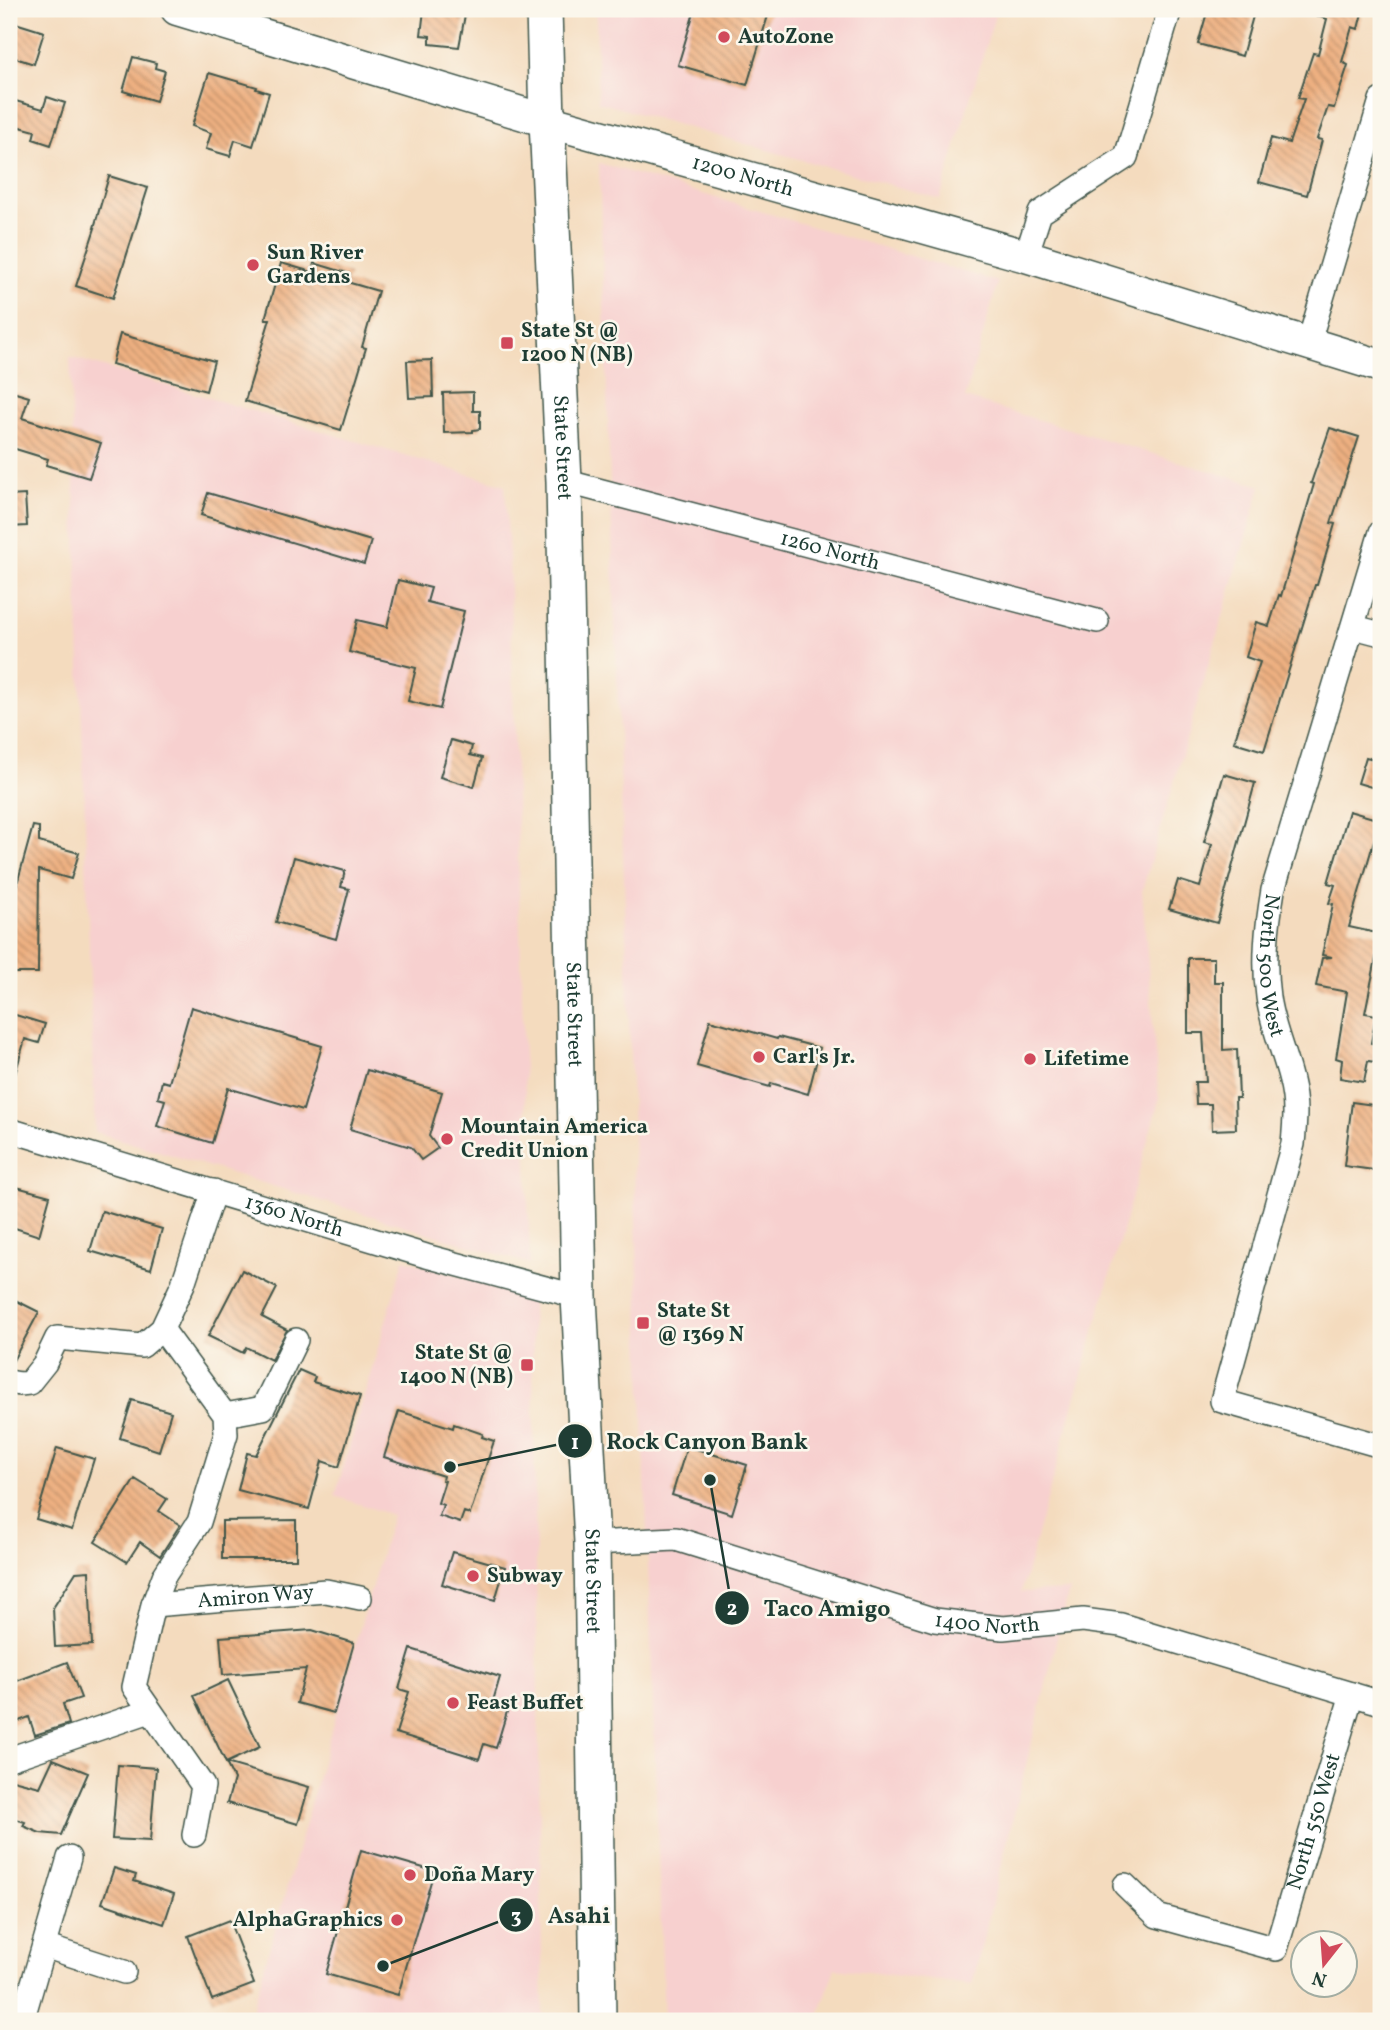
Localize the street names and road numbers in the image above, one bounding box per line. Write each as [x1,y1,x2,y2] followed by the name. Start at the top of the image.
[689,148,797,204] street label: 1200 North
[545,394,579,501] street label: State Street
[777,524,883,578] street label: 1260 North
[1251,892,1291,1041] street label: North 500 West
[558,961,589,1068] street label: State Street
[241,1188,347,1245] street label: 1360 North
[577,1528,608,1634] street label: State Street
[196,1577,316,1616] street label: Amiron Way
[933,1606,1041,1643] street label: 1400 North
[1280,1750,1348,1893] street label: North 550 West

